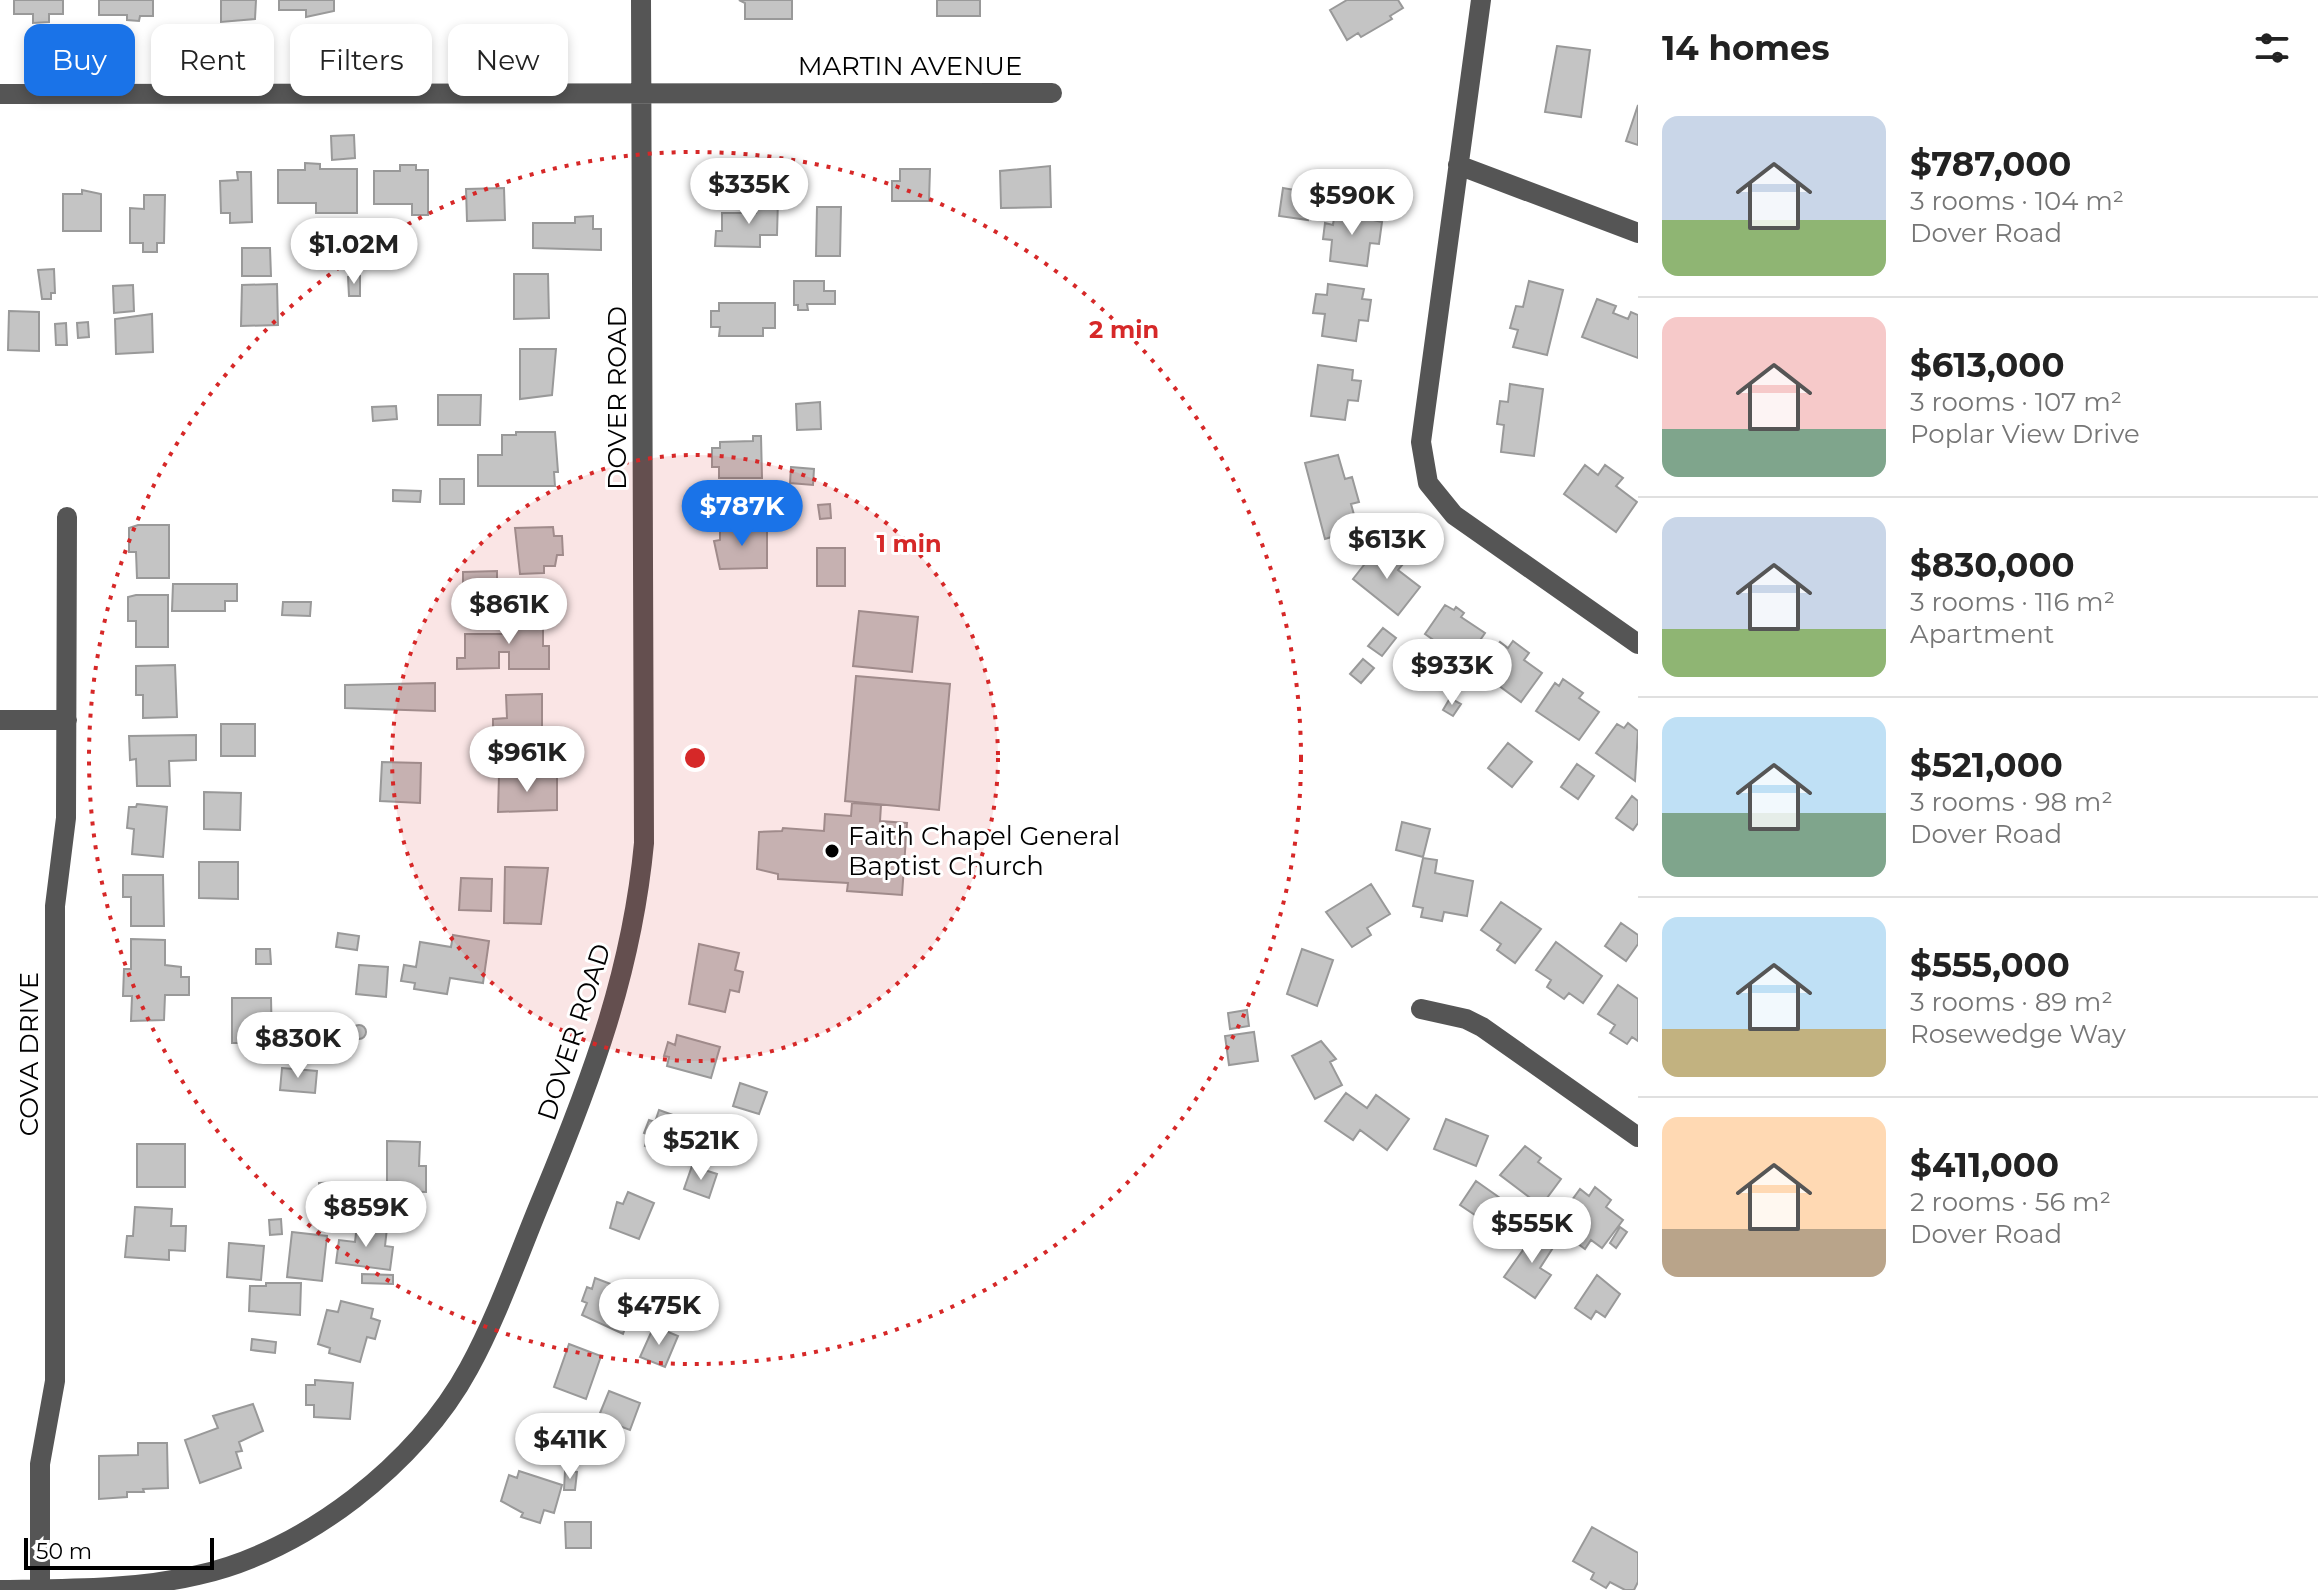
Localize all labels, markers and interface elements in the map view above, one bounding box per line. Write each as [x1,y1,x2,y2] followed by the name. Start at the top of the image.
[24,24,135,96] chip: Buy
[151,24,274,96] chip: Rent
[290,24,432,96] chip: Filters
[448,24,568,96] chip: New
[2250,26,2294,70] icon: filters
[1662,27,1830,69] text: 14 homes
[798,50,1022,82] street label: MARTIN AVENUE
[1910,143,2071,185] text: $787,000
[1726,148,1822,244] icon: home
[693,158,805,226] pin: $335K
[708,168,790,200] text: $335K
[1296,169,1408,237] pin: $590K
[1309,179,1395,211] text: $590K
[1910,185,2124,217] text: 3 rooms · 104 m²
[1910,217,2062,249] text: Dover Road
[289,218,419,286] pin: $1.02M
[309,228,399,260] text: $1.02M
[601,306,633,490] street label: DOVER ROAD
[1089,315,1159,344] text: 2 min
[1910,344,2065,386] text: $613,000
[1726,349,1822,445] icon: home
[1910,386,2122,418] text: 3 rooms · 107 m²
[1910,418,2140,450] text: Poplar View Drive
[686,480,798,548] pin: $787K
[700,490,784,522] text: $787K
[1331,513,1443,581] pin: $613K
[1348,523,1426,555] text: $613K
[876,529,942,558] text: 1 min
[1910,544,2075,586] text: $830,000
[1726,549,1822,645] icon: home
[453,578,565,646] pin: $861K
[1910,586,2115,618] text: 3 rooms · 116 m²
[469,588,549,620] text: $861K
[1910,618,2054,650] text: Apartment
[1396,639,1508,707] pin: $933K
[1411,649,1493,681] text: $933K
[471,726,583,794] pin: $961K
[488,736,566,768] text: $961K
[681,744,709,772] centre of rings
[1910,744,2063,786] text: $521,000
[1726,749,1822,845] icon: home
[1910,786,2113,818] text: 3 rooms · 98 m²
[1910,818,2062,850] text: Dover Road
[848,820,1120,882] place label: Faith Chapel General Baptist Church
[823,842,841,860] marker: Faith Chapel General Baptist Church
[530,940,618,1124] street label: DOVER ROAD
[1910,944,2070,986] text: $555,000
[1726,949,1822,1045] icon: home
[13,972,45,1136] street label: COVA DRIVE
[1910,986,2113,1018] text: 3 rooms · 89 m²
[242,1012,354,1080] pin: $830K
[1910,1018,2126,1050] text: Rosewedge Way
[255,1022,341,1054] text: $830K
[645,1114,757,1182] pin: $521K
[663,1124,739,1156] text: $521K
[1910,1144,2059,1186] text: $411,000
[1726,1149,1822,1245] icon: home
[310,1181,422,1249] pin: $859K
[1910,1186,2111,1218] text: 2 rooms · 56 m²
[323,1191,409,1223] text: $859K
[1476,1197,1588,1265] pin: $555K
[1491,1207,1573,1239] text: $555K
[1910,1218,2062,1250] text: Dover Road
[603,1279,715,1347] pin: $475K
[617,1289,701,1321] text: $475K
[514,1413,626,1481] pin: $411K
[533,1423,607,1455] text: $411K
[24,1534,214,1570] scale bar
[36,1538,92,1565] text: 50 m

